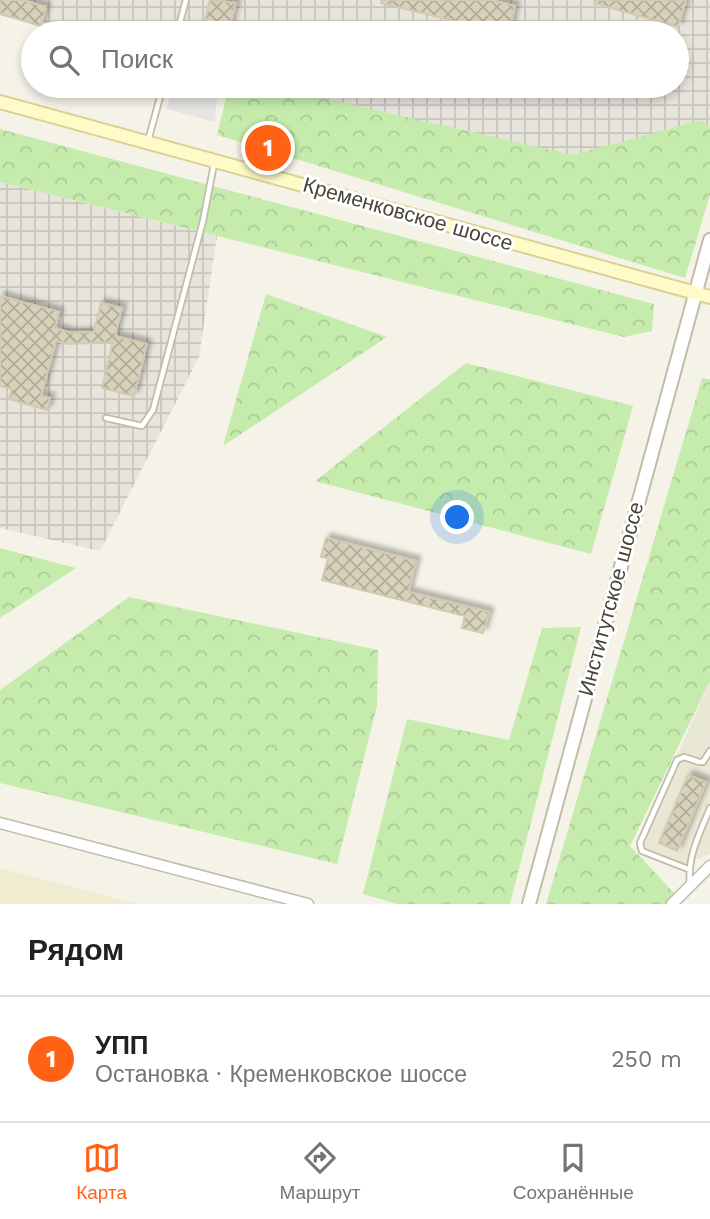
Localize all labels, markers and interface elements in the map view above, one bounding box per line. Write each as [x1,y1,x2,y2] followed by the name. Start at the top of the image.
[21,21,689,98] search box
[45,41,83,79] icon: search
[101,44,173,74] text: Поиск
[245,122,291,174] pin: 1
[300,172,516,255] street label: Кременковское шоссе
[573,499,648,699] street label: Институтское шоссе
[440,500,474,534] your location
[28,932,124,967] text: Рядом
[95,1030,149,1060] text: УПП
[46,1046,56,1073] text: 1
[611,1046,682,1073] text: 250 m
[95,1061,467,1088] text: Остановка · Кременковское шоссе
[76,1139,127,1204] tab: Карта
[279,1139,360,1204] tab: Маршрут
[513,1139,634,1204] tab: Сохранённые

